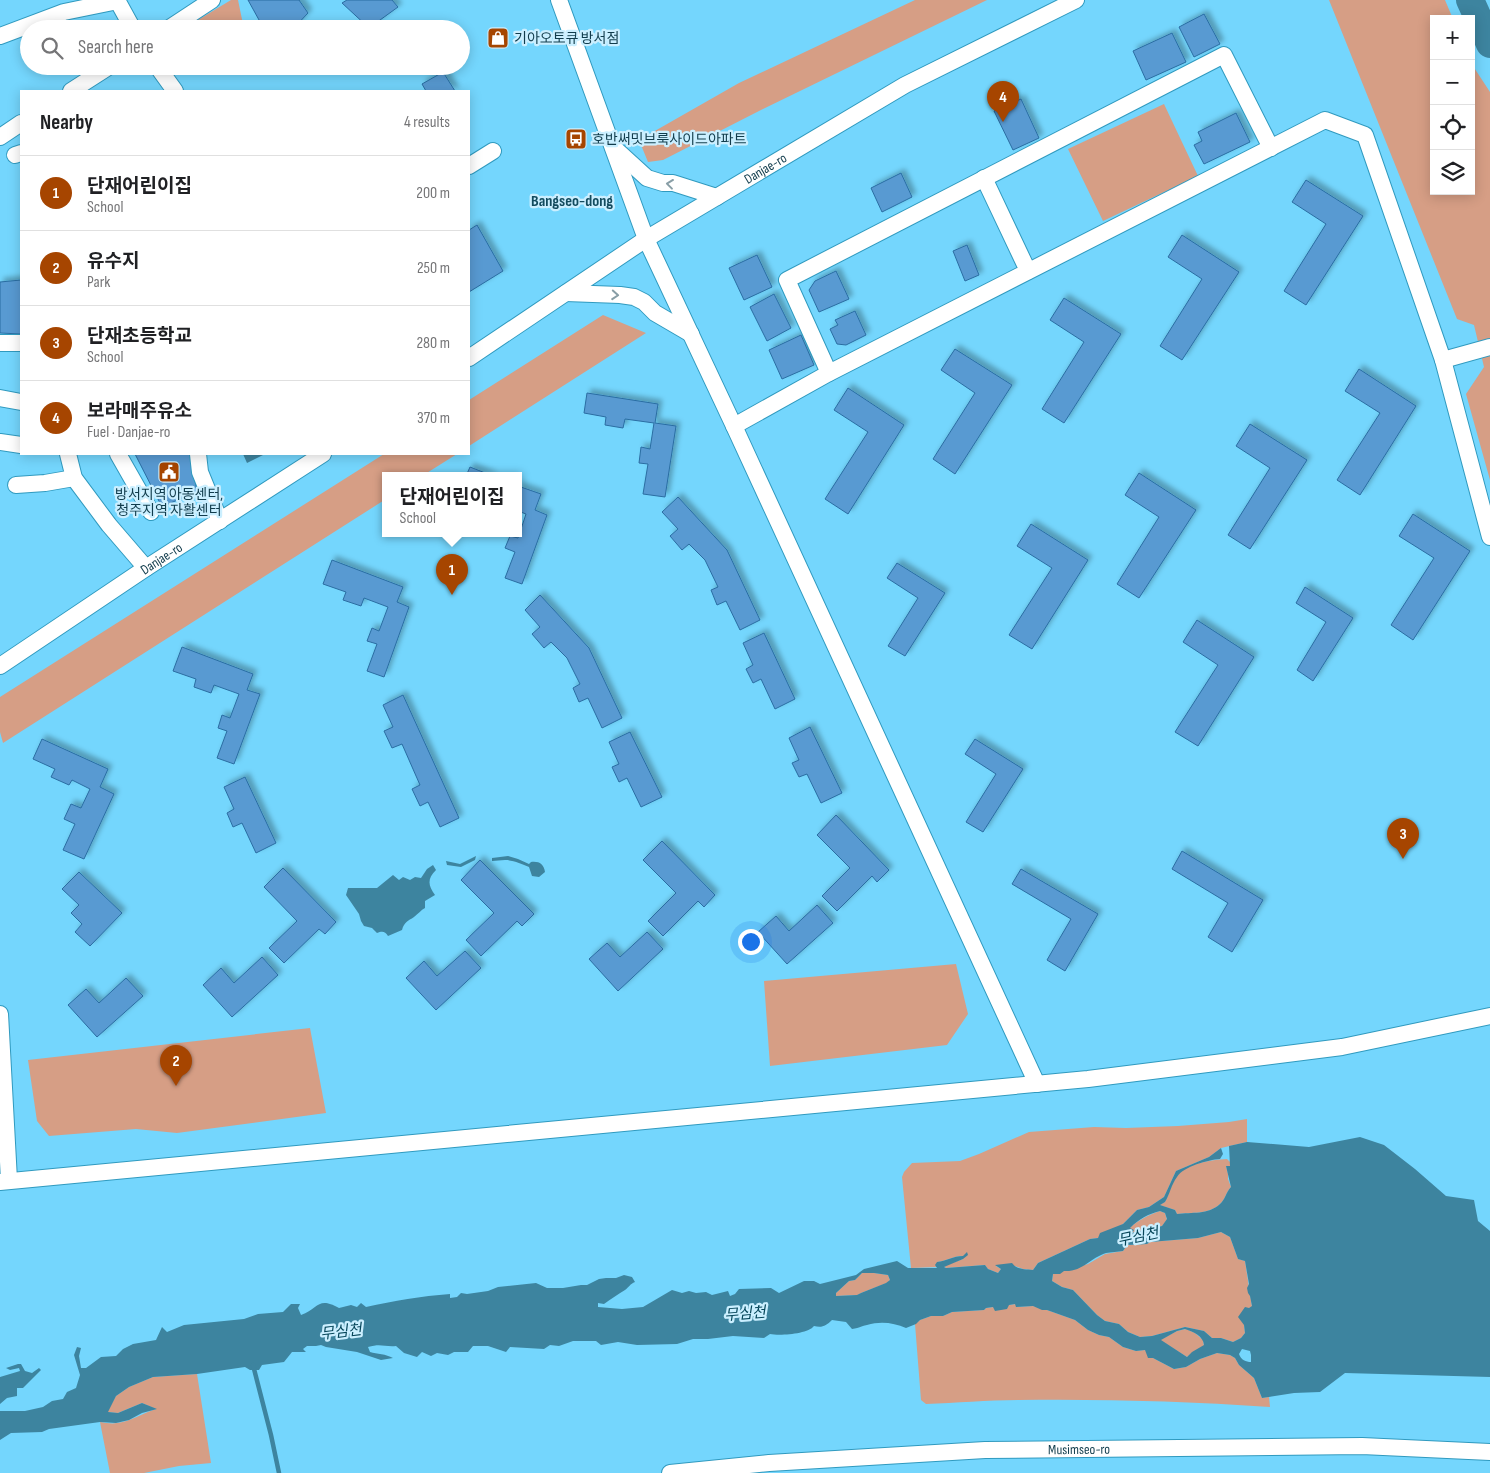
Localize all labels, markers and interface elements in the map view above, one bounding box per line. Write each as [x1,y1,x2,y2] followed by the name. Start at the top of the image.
[1430,15,1475,195] map controls
[1430,15,1475,60] button: +
[20,20,470,75] search box
[486,26,510,50] shop icon: 기아오토큐 방서점
[514,30,619,47] place label: 기아오토큐 방서점
[38,34,66,62] icon: search
[78,36,154,59] text: Search here
[1430,60,1475,105] button: −
[987,81,1019,122] pin: 4
[1430,105,1475,150] button: locate
[40,110,93,135] text: Nearby
[404,113,450,132] text: 4 results
[564,127,588,151] bus stop icon: 호반써밋브룩사이드아파트
[592,131,747,148] place label: 호반써밋브룩사이드아파트
[741,149,790,187] street label: Danjae-ro
[1430,150,1475,195] button: layers
[87,175,192,198] text: 단재어린이집
[665,179,673,190] one-way arrow
[53,184,59,203] text: 1
[416,184,450,203] text: 200 m
[531,192,613,211] district label: Bangseo-dong
[87,198,123,217] text: School
[87,250,139,273] text: 유수지
[52,259,60,278] text: 2
[417,259,450,278] text: 250 m
[87,273,110,292] text: Park
[611,289,619,300] one-way arrow
[87,325,192,348] text: 단재초등학교
[52,334,60,353] text: 3
[416,334,450,353] text: 280 m
[87,348,123,367] text: School
[87,400,192,423] text: 보라매주유소
[52,409,60,428] text: 4
[417,409,450,428] text: 370 m
[87,423,171,442] text: Fuel · Danjae-ro
[157,460,181,484] public building icon: 방서지역 아동센터, 청주지역 자활센터
[382,472,522,537] popup
[115,486,223,519] place label: 방서지역 아동센터, 청주지역 자활센터
[400,486,504,509] text: 단재어린이집
[400,509,436,528] text: School
[137,538,186,578] street label: Danjae-ro
[436,554,468,595] pin: 1
[1387,818,1419,859] pin: 3
[738,929,764,955] your location
[160,1045,192,1086] pin: 2
[1116,1223,1162,1251] water label: 무심천
[724,1303,769,1325] water label: 무심천
[319,1320,365,1344] water label: 무심천
[1048,1440,1110,1458] street label: Musimseo-ro

